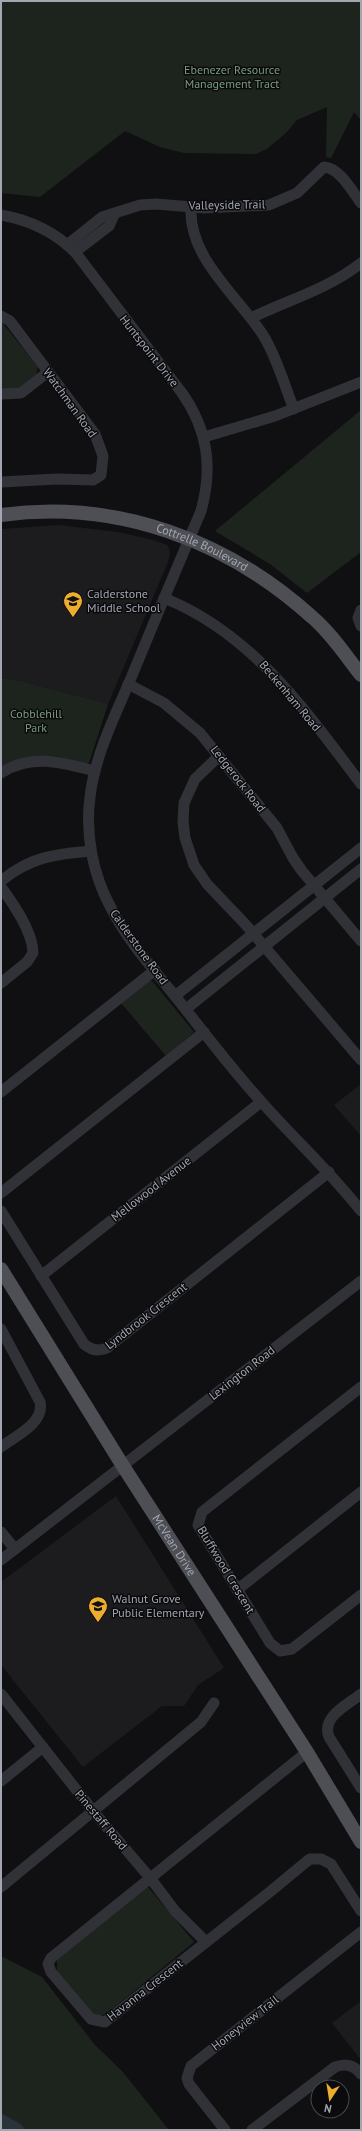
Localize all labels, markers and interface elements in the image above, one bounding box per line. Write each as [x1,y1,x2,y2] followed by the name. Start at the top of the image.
[184,62,280,91] park label: Ebenezer Resource Management Tract
[188,196,266,213] street label: Valleyside Trail
[117,312,182,390] street label: Huntspoint Drive
[40,365,101,440] street label: Watchman Road
[155,520,251,574] street label: Cottrelle Boulevard
[87,586,161,615] place label: Calderstone Middle School
[62,590,84,618] school or university icon: Calderstone Middle School
[257,657,324,734] street label: Beckenham Road
[10,706,63,735] park label: Cobblehill Park
[208,742,269,815] street label: Ledgerock Road
[107,906,172,987] street label: Calderstone Road
[108,1153,194,1224] street label: Mellowood Avenue
[102,1279,189,1352] street label: Lyndbrook Crescent
[206,1342,278,1403] street label: Lexington Road
[149,1512,200,1578] street label: McVean Drive
[194,1523,259,1616] street label: Bluffwood Crescent
[112,1591,205,1620] place label: Walnut Grove Public Elementary
[87,1595,109,1623] school or university icon: Walnut Grove Public Elementary
[72,1787,131,1853] street label: Pinestaff Road
[104,1955,185,2024] street label: Havanna Crescent
[208,1991,282,2053] street label: Honeyview Trail
[310,2079,350,2119] north arrow
[323,2101,333,2116] text: N

